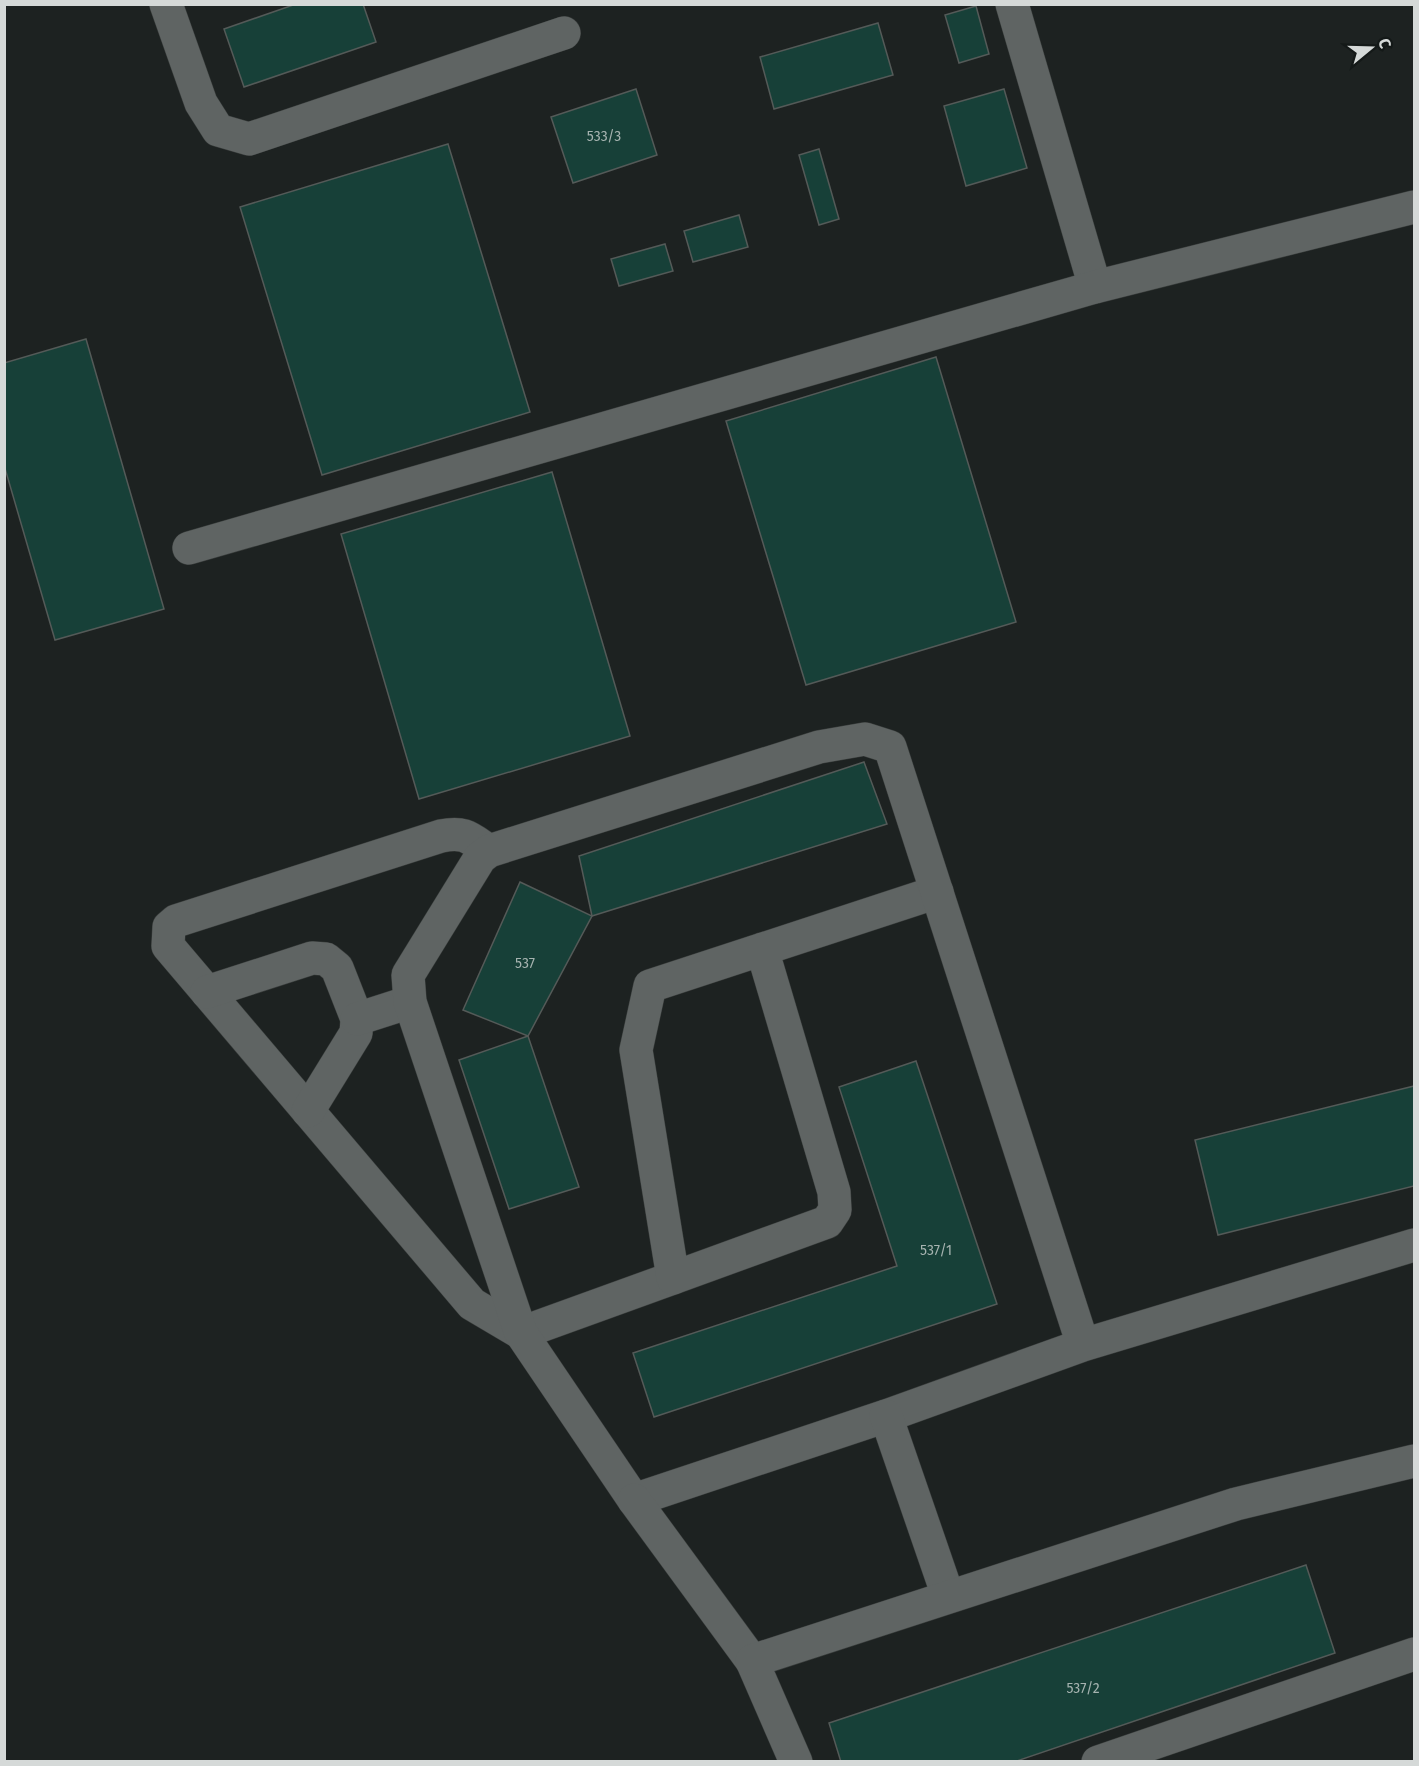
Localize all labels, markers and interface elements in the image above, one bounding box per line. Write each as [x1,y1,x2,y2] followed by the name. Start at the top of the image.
[1341,18,1401,78] north arrow
[1374,36,1395,51] text: С
[587,128,621,145] house number: 533/3
[515,955,535,972] house number: 537
[920,1242,952,1259] house number: 537/1
[1066,1680,1100,1697] house number: 537/2

